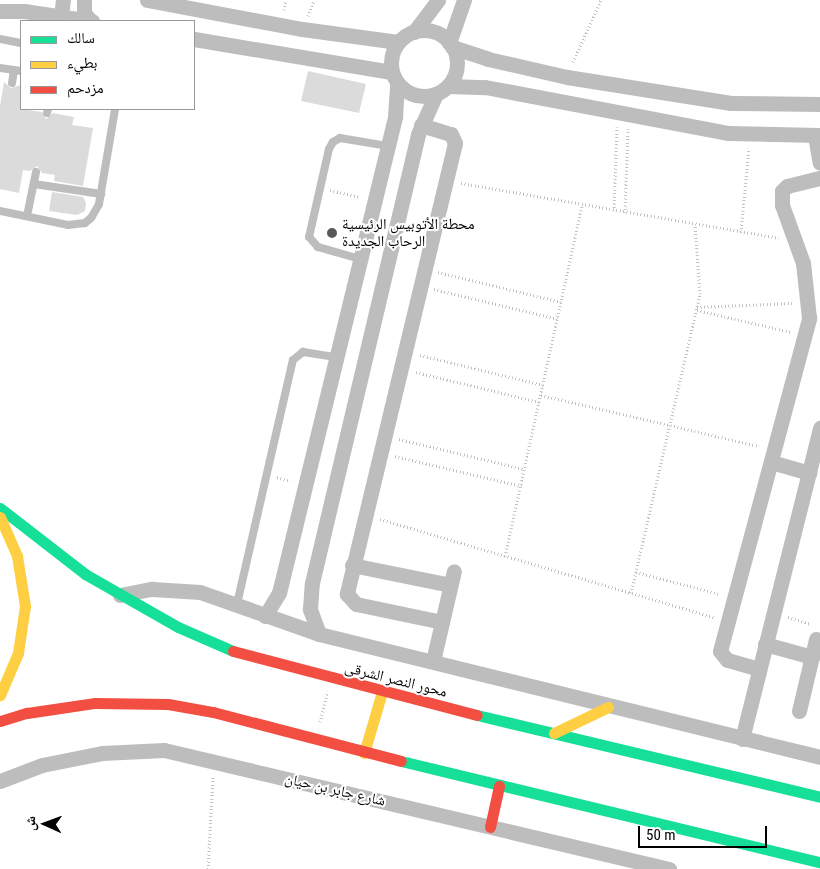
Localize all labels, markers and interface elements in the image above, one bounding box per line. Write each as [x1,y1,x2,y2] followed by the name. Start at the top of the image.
[20,20,195,110] legend
[67,29,95,47] text: سالك
[67,54,97,72] text: بطيء
[67,79,104,97] text: مزدحم
[342,215,475,250] place label: محطة الأتوبيس الرئيسية الرحاب الجديدة
[326,227,338,239] marker: محطة الأتوبيس الرئيسية الرحاب الجديدة
[343,659,449,701] street label: محور النصر الشرقى
[283,770,387,810] street label: شارع جابر بن حيان
[20,799,70,849] north arrow
[22,816,38,831] text: ش
[640,816,769,848] scale bar
[646,826,676,844] text: 50 m

